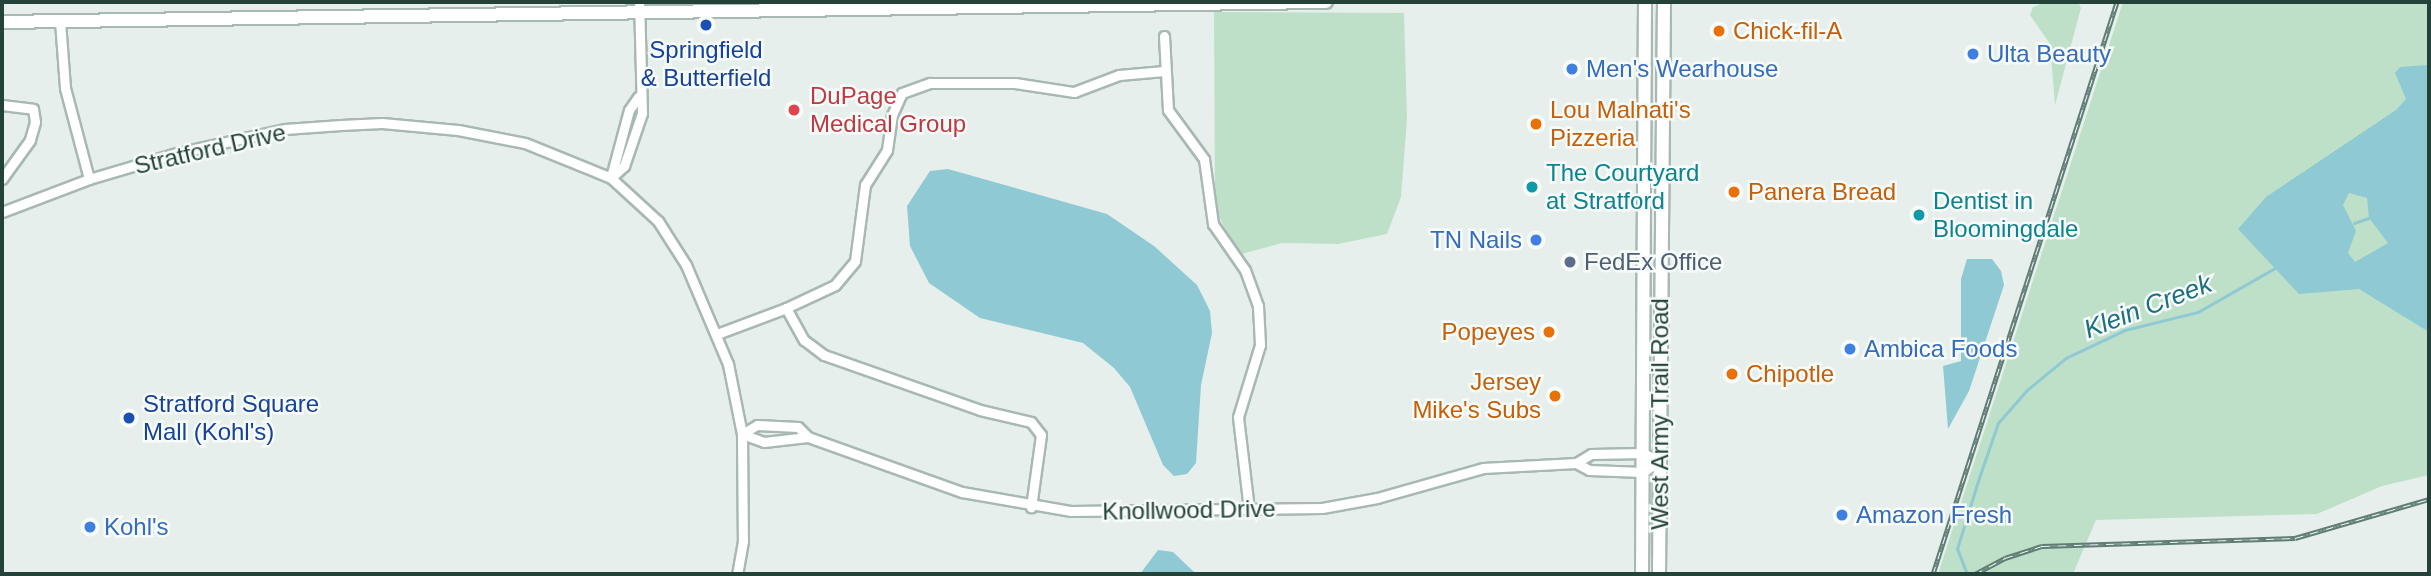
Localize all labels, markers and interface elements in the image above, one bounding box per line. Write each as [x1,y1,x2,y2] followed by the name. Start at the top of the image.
[698,17,714,33] marker: Springfield & Butterfield
[1733,17,1842,45] place label: Chick-fil-A
[1711,23,1727,39] marker: Chick-fil-A
[641,36,771,92] place label: Springfield & Butterfield
[1987,40,2111,68] place label: Ulta Beauty
[1965,46,1981,62] marker: Ulta Beauty
[1586,55,1778,83] place label: Men's Wearhouse
[1564,61,1580,77] marker: Men's Wearhouse
[810,82,966,138] place label: DuPage Medical Group
[1550,96,1691,152] place label: Lou Malnati's Pizzeria
[784,100,804,120] marker: DuPage Medical Group
[1528,116,1544,132] marker: Lou Malnati's Pizzeria
[131,118,289,180] street label: Stratford Drive
[1546,159,1699,215] place label: The Courtyard at Stratford
[1748,178,1896,206] place label: Panera Bread
[1524,179,1540,195] marker: The Courtyard at Stratford
[1726,184,1742,200] marker: Panera Bread
[1933,187,2078,243] place label: Dentist in Bloomingdale
[1911,207,1927,223] marker: Dentist in Bloomingdale
[1430,226,1522,254] place label: TN Nails
[1528,232,1544,248] marker: TN Nails
[1584,248,1722,276] place label: FedEx Office
[1562,254,1578,270] marker: FedEx Office
[2080,268,2216,346] water label: Klein Creek
[1646,297,1674,531] street label: West Army Trail Road
[1442,318,1535,346] place label: Popeyes
[1541,324,1557,340] marker: Popeyes
[1864,335,2017,363] place label: Ambica Foods
[1842,341,1858,357] marker: Ambica Foods
[1746,360,1834,388] place label: Chipotle
[1724,366,1740,382] marker: Chipotle
[1412,368,1541,424] place label: Jersey Mike's Subs
[1547,388,1563,404] marker: Jersey Mike's Subs
[143,390,319,446] place label: Stratford Square Mall (Kohl's)
[121,410,137,426] marker: Stratford Square Mall (Kohl's)
[1102,494,1276,526] street label: Knollwood Drive
[1856,501,2012,529] place label: Amazon Fresh
[1834,507,1850,523] marker: Amazon Fresh
[104,513,169,541] place label: Kohl's
[82,519,98,535] marker: Kohl's

